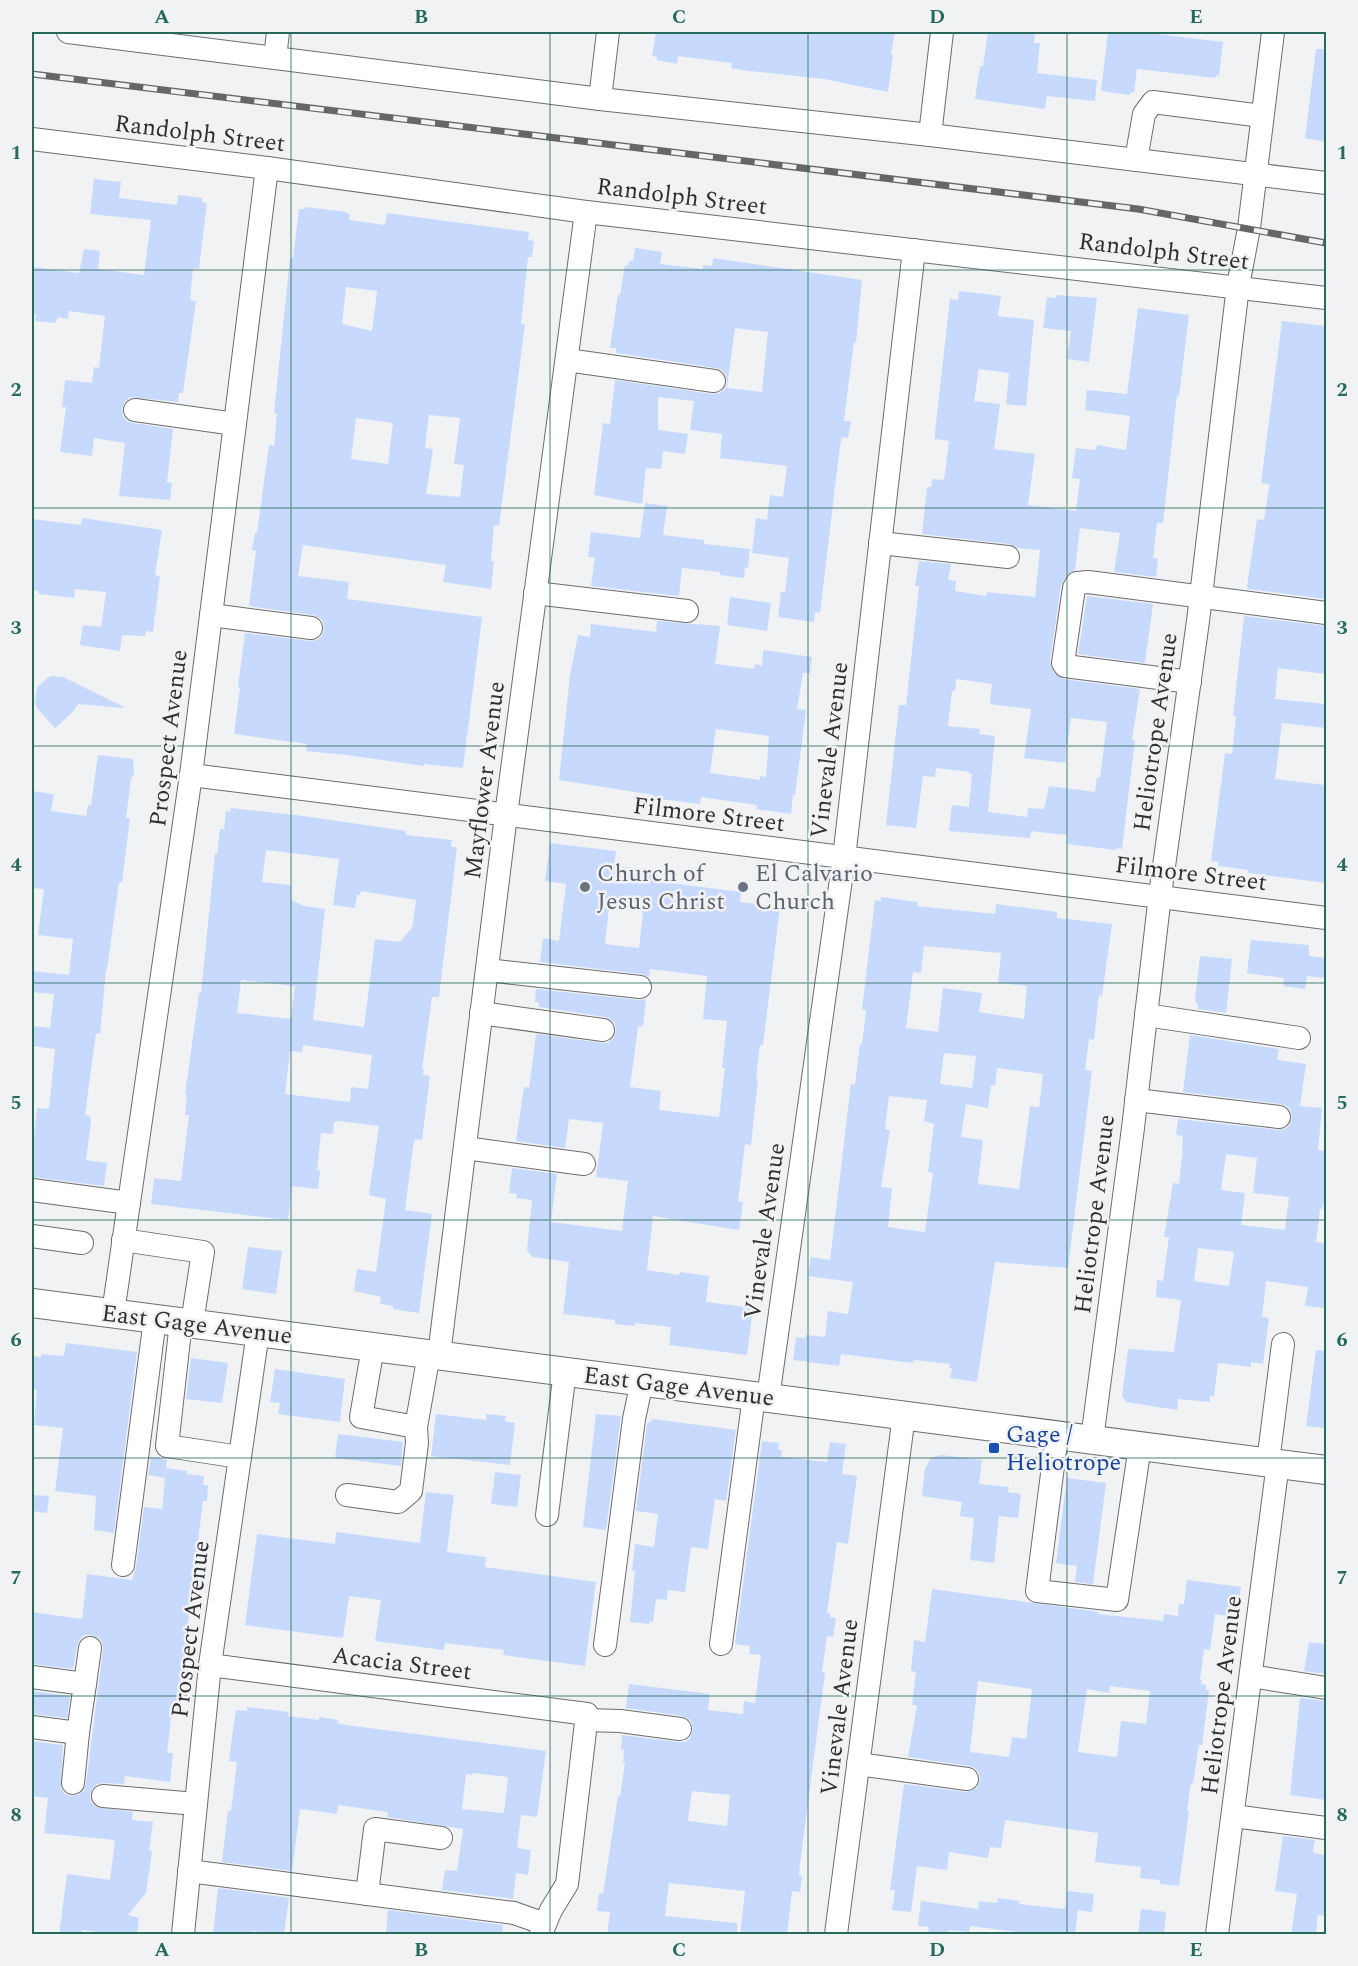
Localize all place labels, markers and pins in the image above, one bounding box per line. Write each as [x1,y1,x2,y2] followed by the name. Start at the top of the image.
[597,856,725,920] place label: Church of Jesus Christ
[755,856,873,920] place label: El Calvario Church
[578,880,592,894] marker: Church of Jesus Christ
[736,880,750,894] marker: El Calvario Church
[1006,1417,1121,1481] place label: Gage / Heliotrope
[987,1441,1001,1455] marker: Gage / Heliotrope

